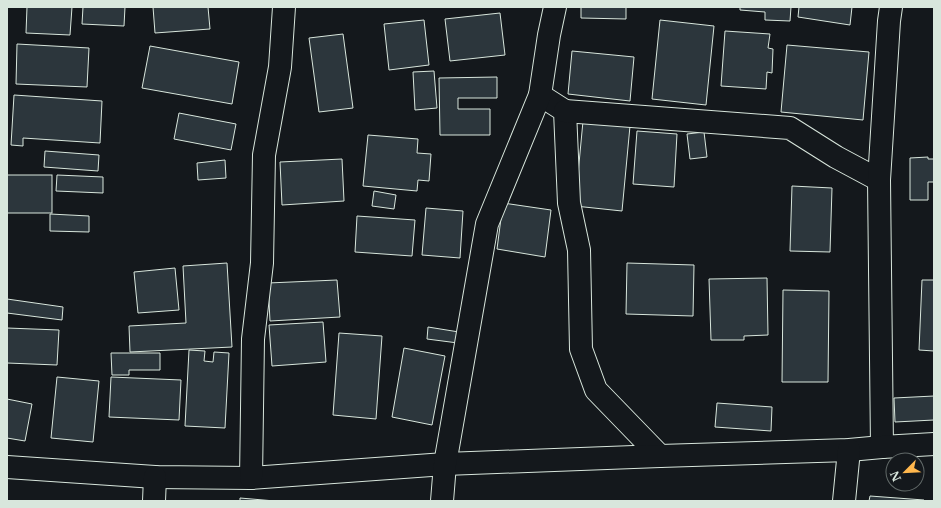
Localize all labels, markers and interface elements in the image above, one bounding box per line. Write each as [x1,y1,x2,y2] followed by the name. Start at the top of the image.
[885,452,925,492] north arrow
[887,468,904,484] text: N

